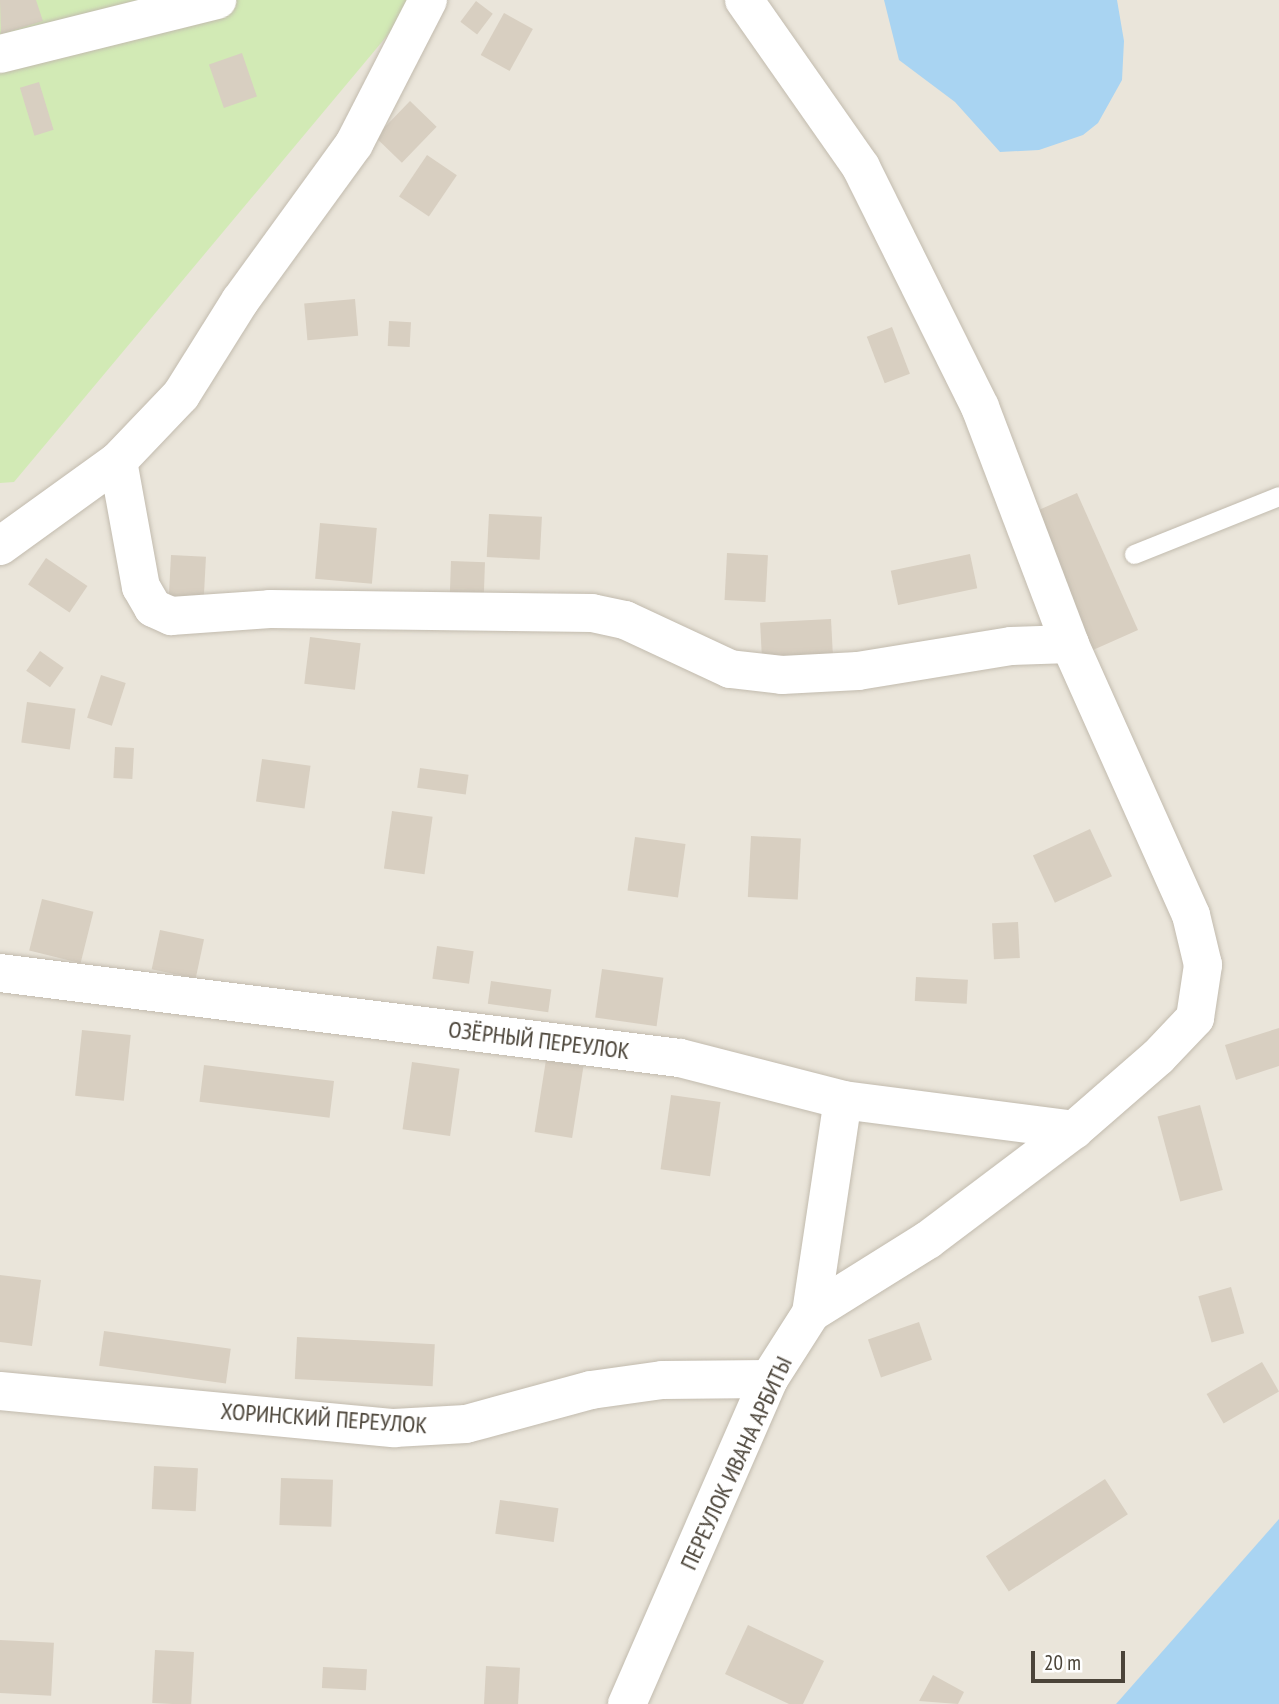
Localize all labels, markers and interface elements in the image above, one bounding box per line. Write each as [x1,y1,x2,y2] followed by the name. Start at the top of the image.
[447,1015,631,1065] street label: ОЗЁРНЫЙ ПЕРЕУЛОК
[674,1351,798,1575] street label: ПЕРЕУЛОК ИВАНА АРБИТЫ
[220,1396,428,1440] street label: ХОРИНСКИЙ ПЕРЕУЛОК
[1034,1638,1128,1682] scale bar
[1044,1649,1081,1676] text: 20 m

